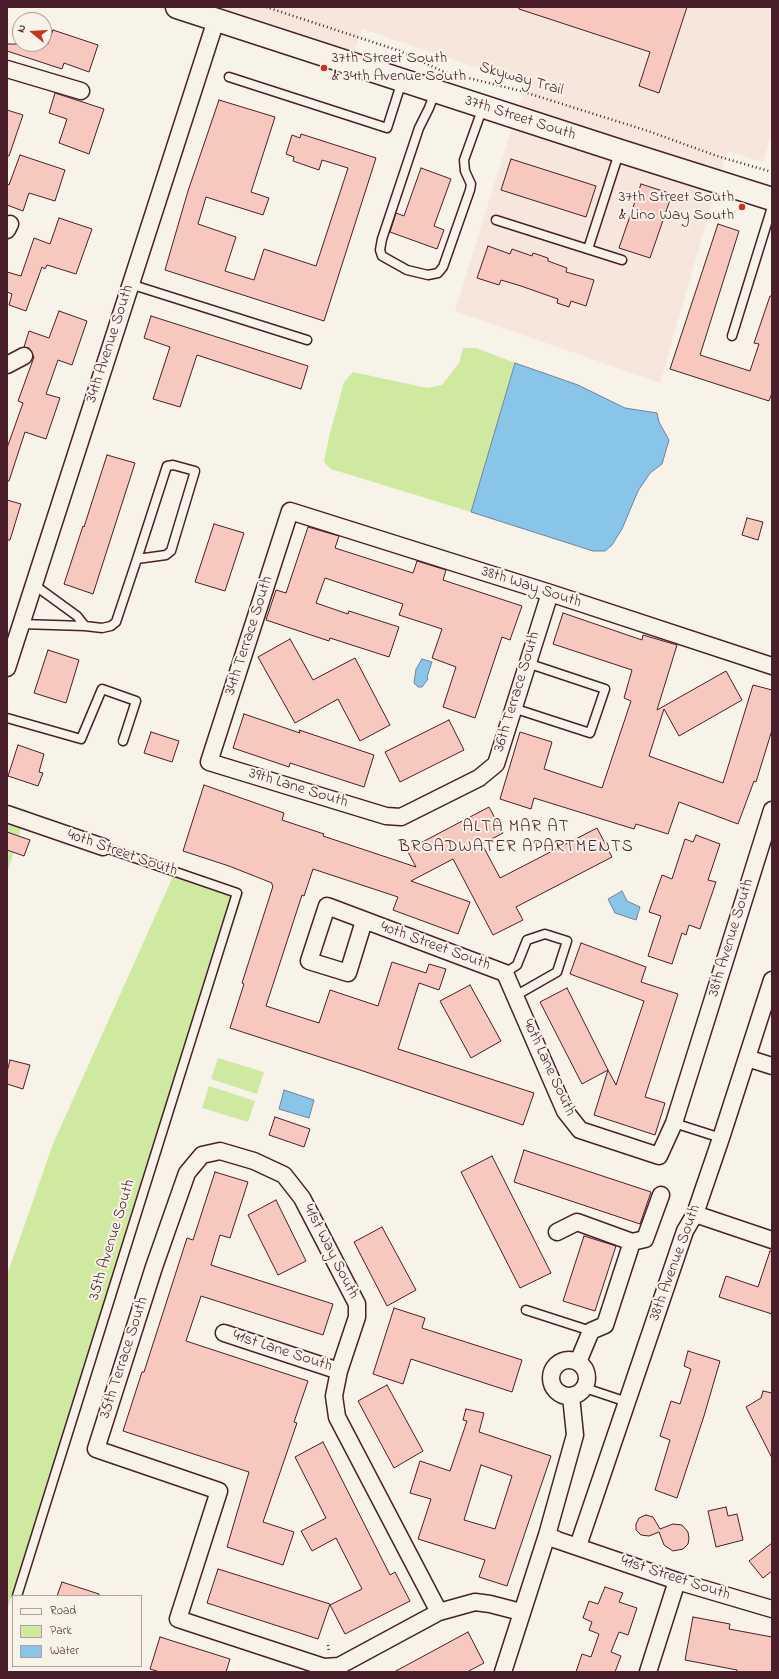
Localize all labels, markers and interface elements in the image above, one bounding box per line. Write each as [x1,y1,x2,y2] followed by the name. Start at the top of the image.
[12,12,52,52] north arrow
[13,23,30,35] text: N
[332,49,466,87] place label: 37th Street South & 34th Avenue South
[477,59,565,101] street label: Skyway Trail
[319,63,329,73] marker: 37th Street South & 34th Avenue South
[462,92,578,146] street label: 37th Street South
[619,188,734,226] place label: 37th Street South & Lino Way South
[737,202,747,212] marker: 37th Street South & Lino Way South
[83,283,139,405] street label: 34th Avenue South
[478,563,584,613] street label: 38th Way South
[222,574,278,698] street label: 34th Terrace South
[491,630,545,754] street label: 36th Terrace South
[246,765,350,813] street label: 39th Lane South
[398,818,634,858] district label: ALTA MAR AT BROADWATER APARTMENTS
[64,826,180,882] street label: 40th Street South
[705,877,759,999] street label: 38th Avenue South
[377,918,493,976] street label: 40th Street South
[517,1016,579,1120] street label: 40th Lane South
[86,1177,140,1303] street label: 35th Avenue South
[298,1201,362,1303] street label: 41st Way South
[646,1202,706,1324] street label: 38th Avenue South
[96,1295,154,1421] street label: 35th Terrace South
[230,1327,334,1377] street label: 41st Lane South
[618,1552,732,1606] street label: 41st Street South
[12,1595,142,1667] legend
[50,1602,76,1620] text: Road
[50,1622,72,1640] text: Park
[50,1642,79,1660] text: Water

